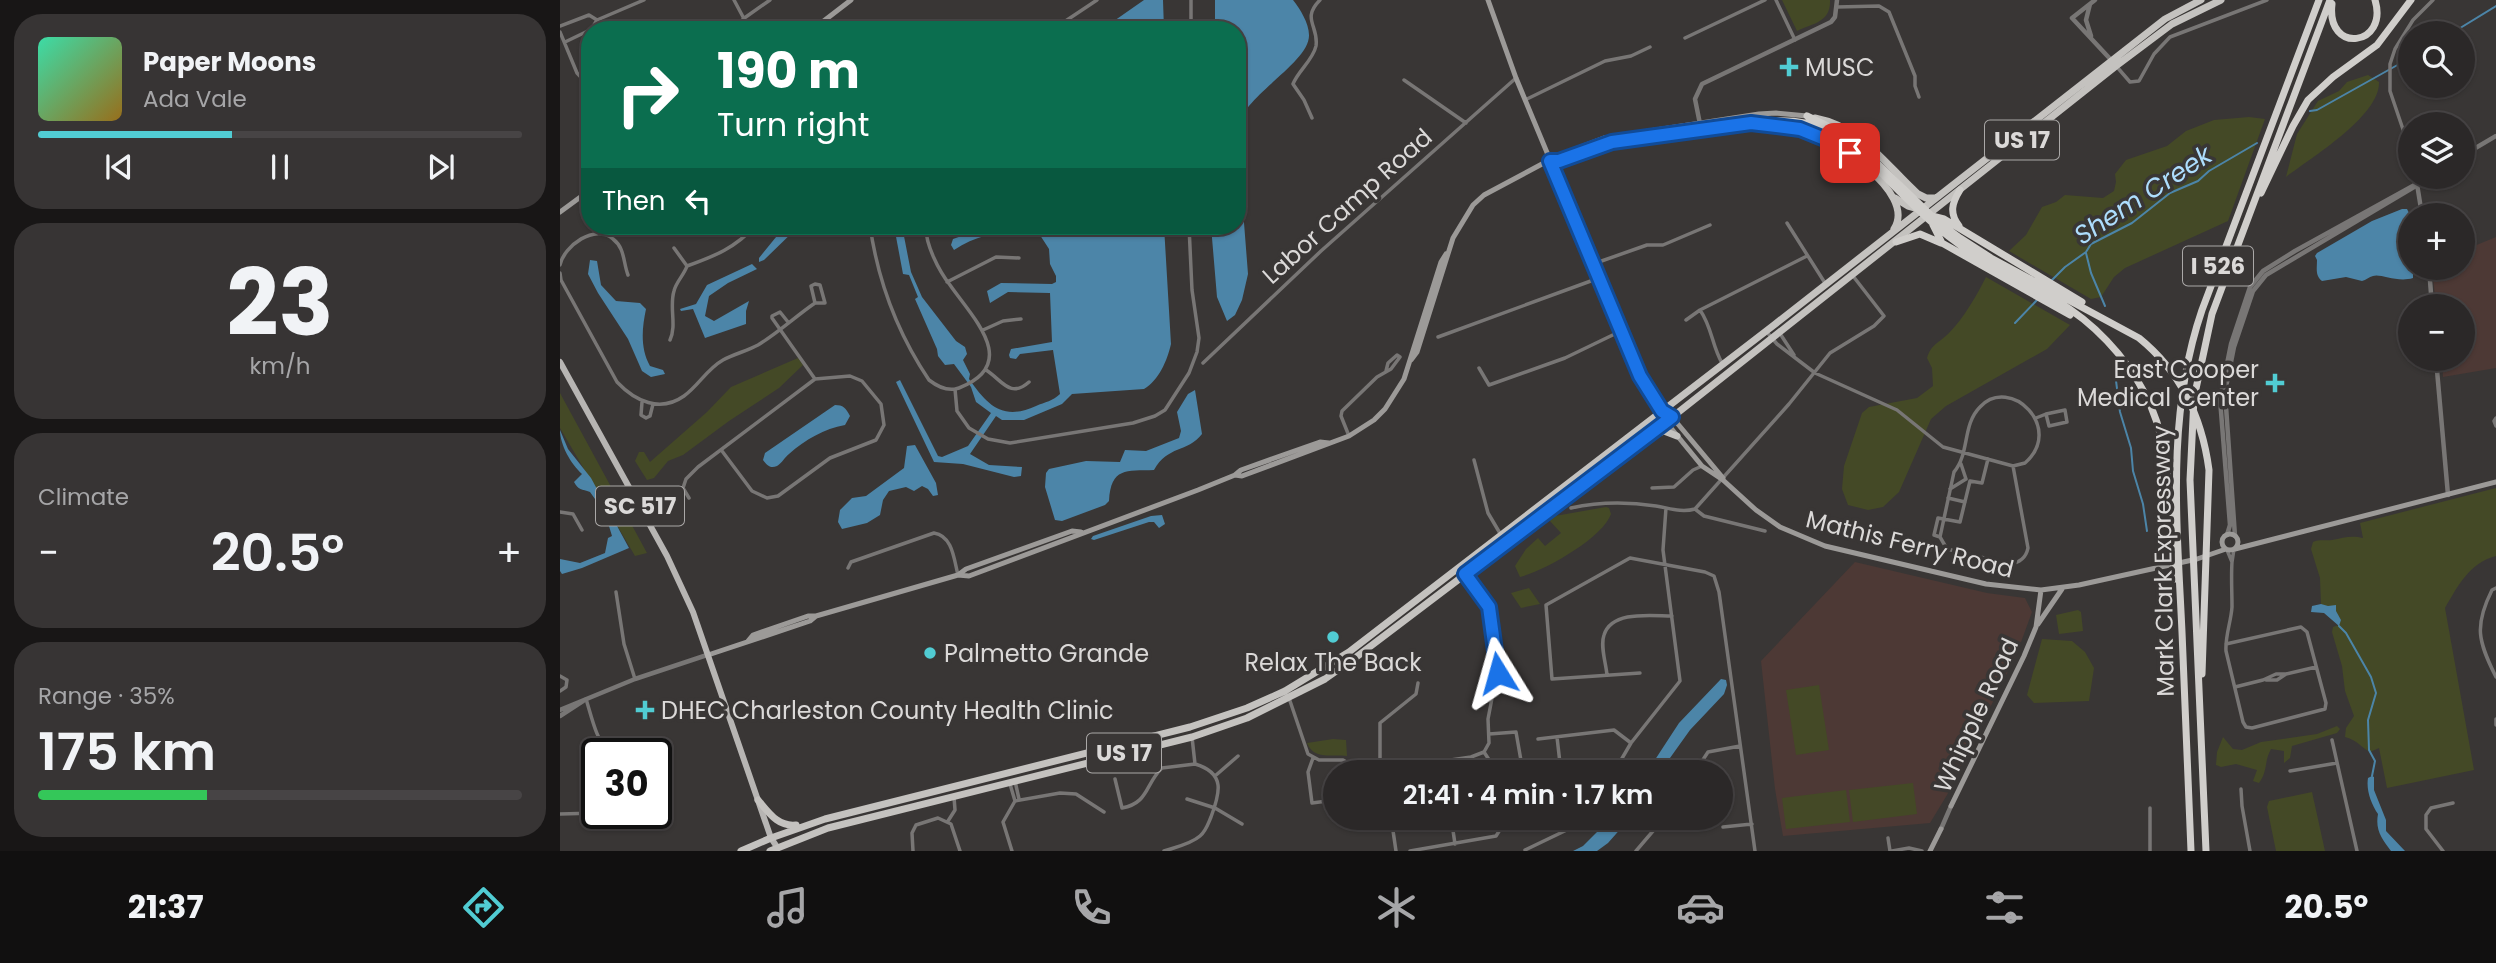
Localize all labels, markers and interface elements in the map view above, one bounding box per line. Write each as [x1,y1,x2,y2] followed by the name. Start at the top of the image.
[2398,21,2475,371] map controls
[2398,21,2475,98] button: search
[717,37,860,105] text: 190 m
[143,44,316,80] text: Paper Moons
[602,49,693,140] icon: right
[1805,51,1874,84] place label: MUSC
[1779,57,1799,77] marker: MUSC
[143,83,247,115] text: Ada Vale
[717,102,869,147] text: Turn right
[2398,112,2475,189] button: layers
[1985,120,2059,160] road number: US 17
[1255,121,1439,291] street label: Labor Camp Road
[1820,123,1880,183] pin
[1831,134,1869,172] icon: arrive
[2067,136,2220,253] water label: Shem Creek
[100,148,138,186] icon: previous
[261,148,299,186] icon: pause
[422,148,460,186] icon: next
[679,182,717,220] icon: left
[602,183,665,219] text: Then
[2398,203,2475,280] button: +
[226,239,334,367] text: 23
[2183,246,2253,286] road number: I 526
[2398,294,2475,371] button: −
[249,350,311,382] text: km/h
[2077,353,2259,414] place label: East Cooper Medical Center
[2265,373,2285,393] marker: East Cooper Medical Center
[2144,425,2182,697] street label: Mark Clark Expressway
[38,481,129,513] text: Climate
[596,486,684,526] road number: SC 517
[1803,502,2017,586] street label: Mathis Ferry Road
[211,516,344,589] text: 20.5°
[38,526,59,579] text: −
[496,526,522,579] text: +
[1325,629,1341,645] marker: Relax The Back
[1926,632,2026,798] street label: Whipple Road
[1461,636,1535,710] position arrow
[944,637,1149,670] place label: Palmetto Grande
[922,645,938,661] marker: Palmetto Grande
[1245,646,1422,679] place label: Relax The Back
[38,680,175,712] text: Range · 35%
[661,694,1114,727] place label: DHEC Charleston County Health Clinic
[635,700,655,720] marker: DHEC Charleston County Health Clinic
[38,715,216,788] text: 175 km
[1087,734,1161,772] road number: US 17
[581,738,672,829] speed limit sign: 30
[1403,777,1653,813] text: 21:41 · 4 min · 1.7 km
[459,883,508,932] icon: directions
[763,883,812,932] icon: music
[1067,883,1116,932] icon: phone
[1372,883,1421,932] icon: climate
[1676,883,1725,932] icon: car
[1980,883,2029,932] icon: filters
[128,884,204,929] text: 21:37
[2284,884,2368,929] text: 20.5°

